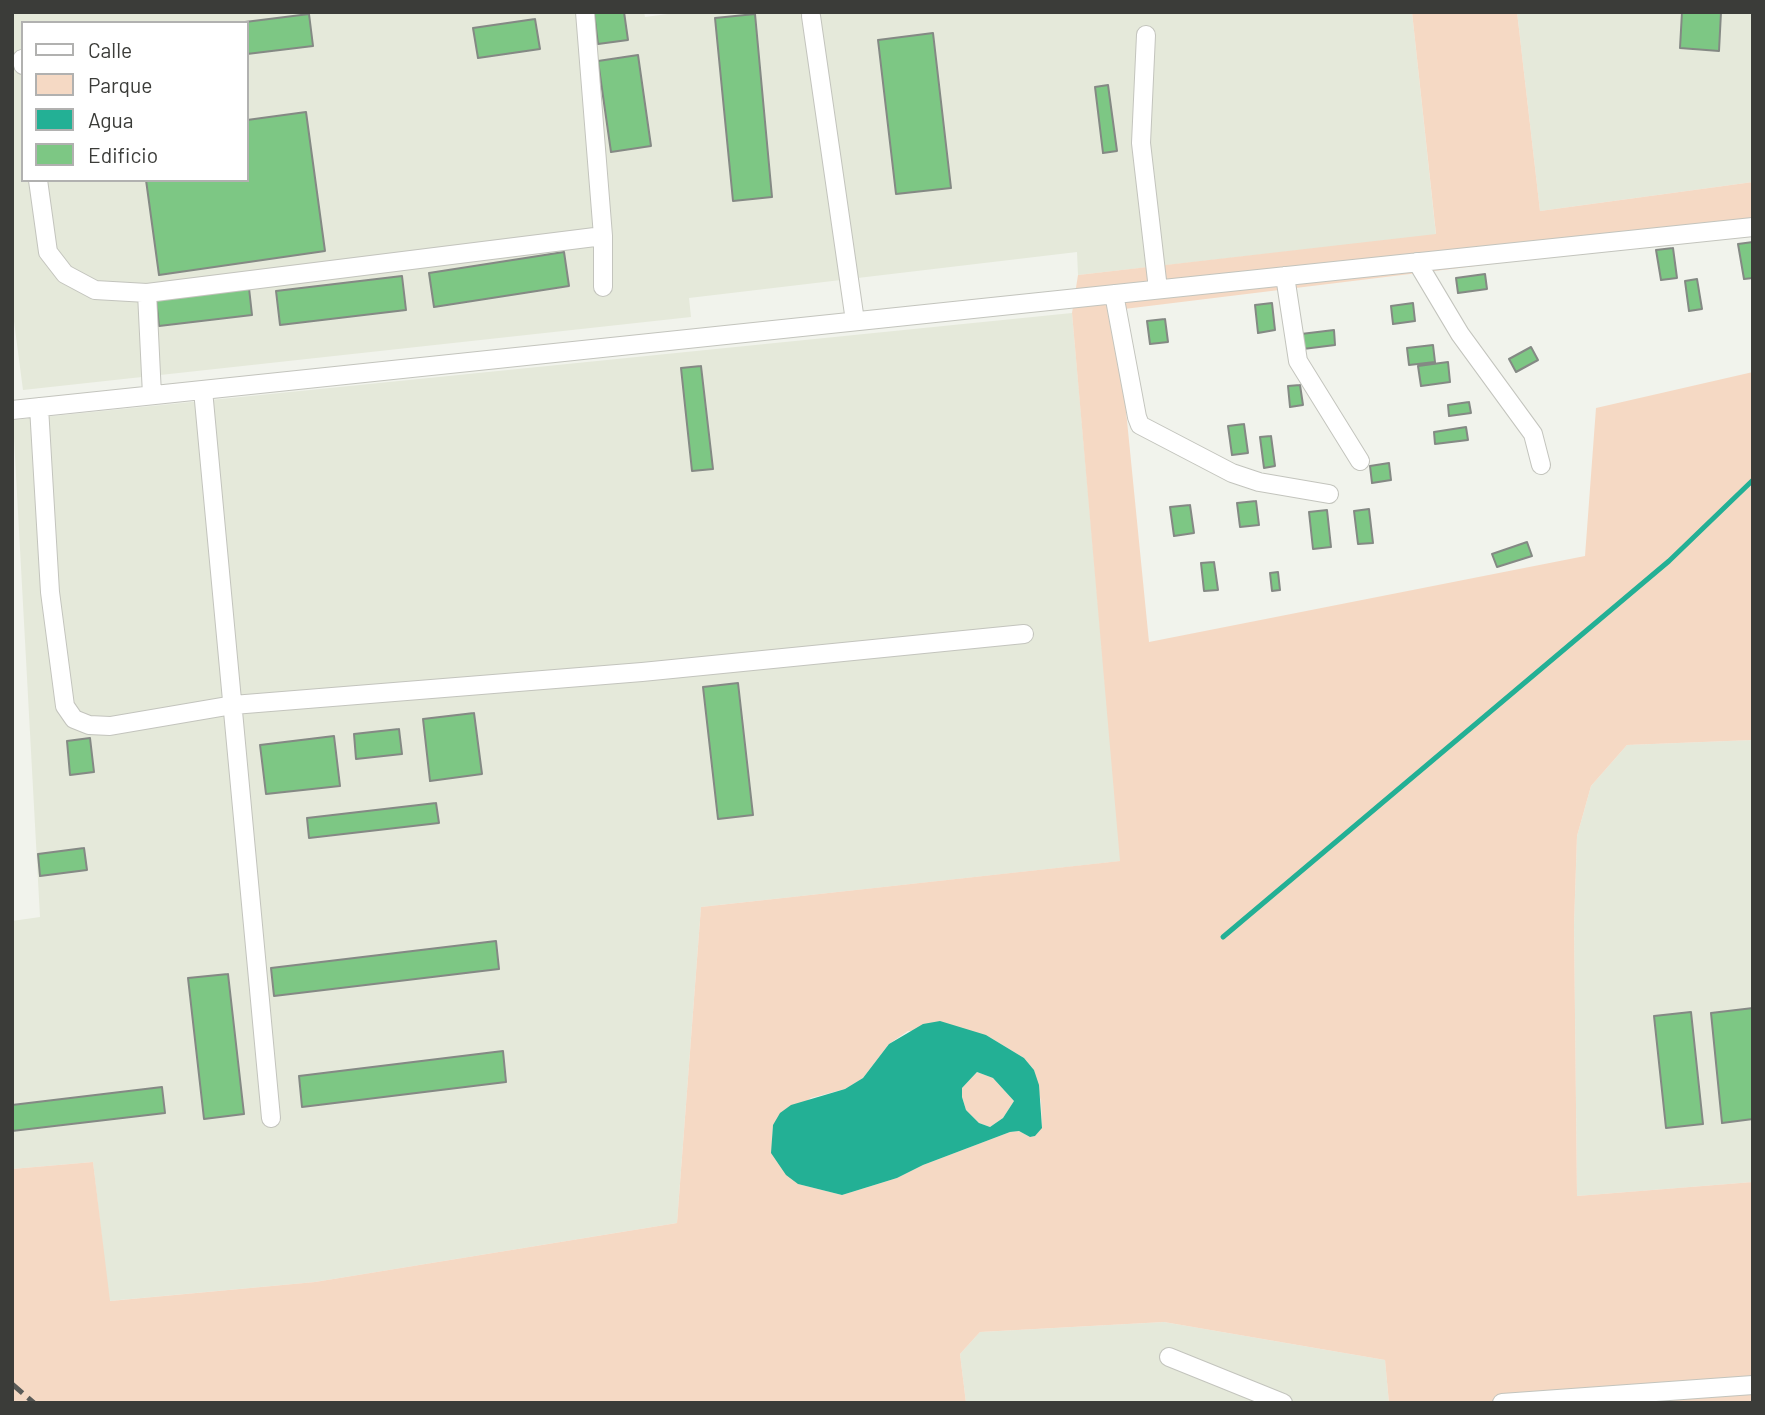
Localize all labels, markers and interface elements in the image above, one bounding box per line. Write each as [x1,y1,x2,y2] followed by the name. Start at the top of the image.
[21,21,248,182] legend
[88,37,132,62] text: Calle
[88,72,153,97] text: Parque
[88,107,134,132] text: Agua
[88,142,158,167] text: Edificio

